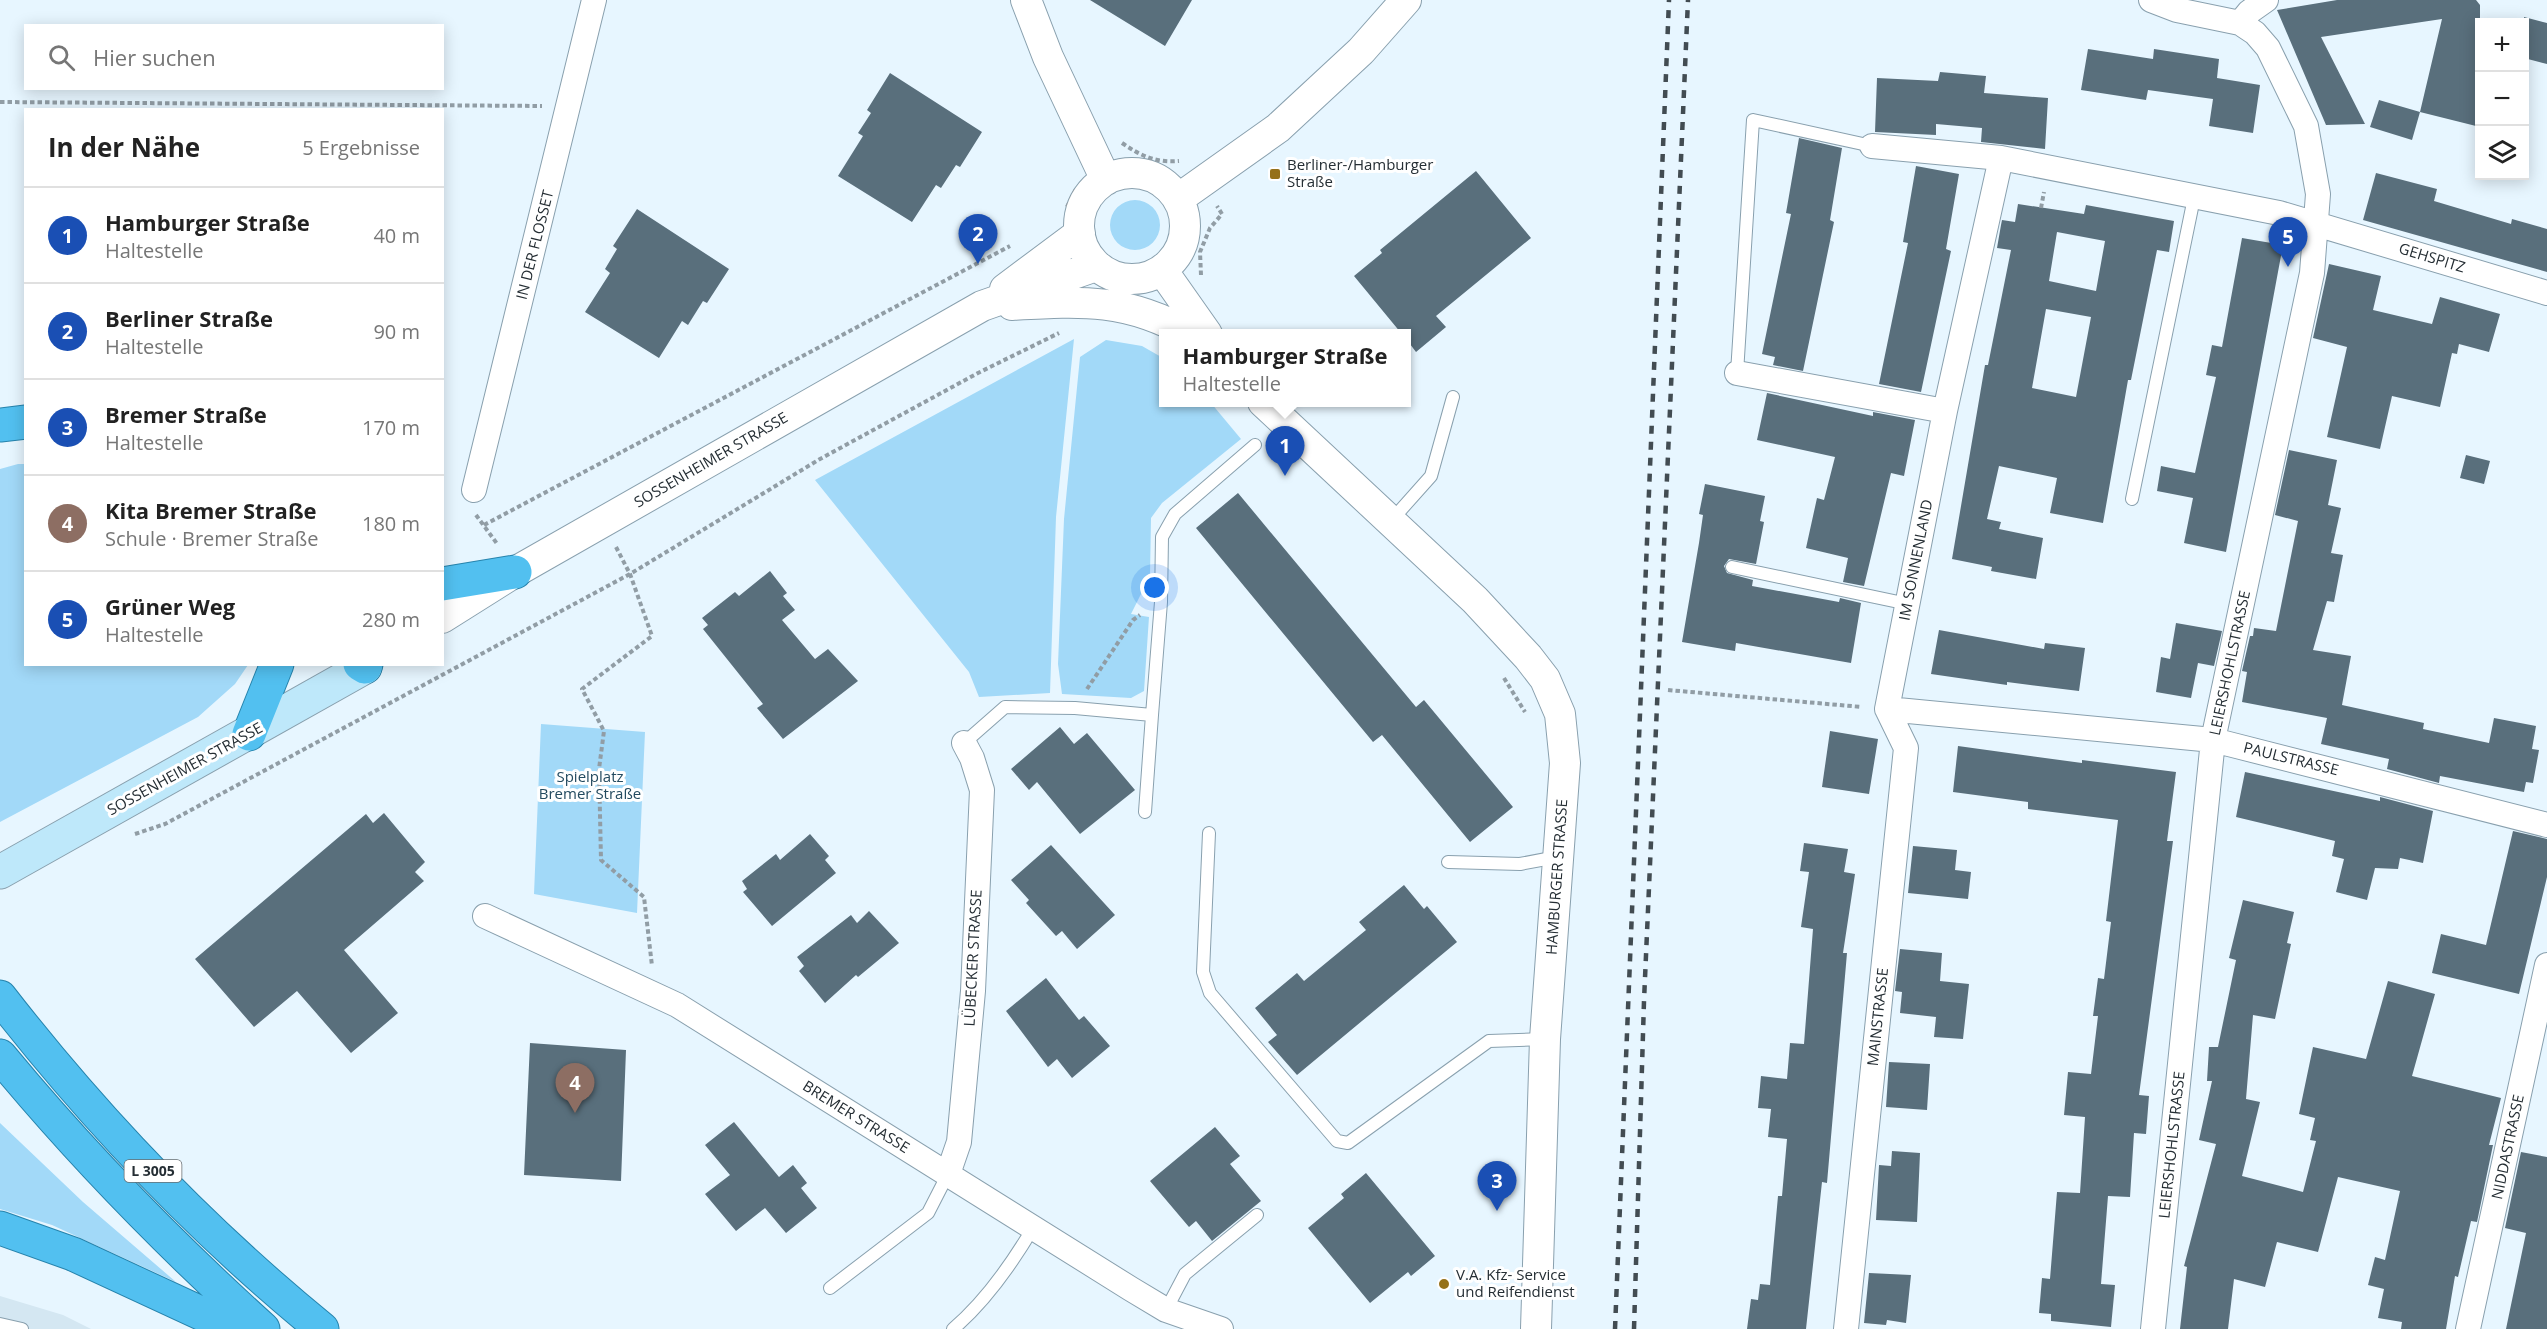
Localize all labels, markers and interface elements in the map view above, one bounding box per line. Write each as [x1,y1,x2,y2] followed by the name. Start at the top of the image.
[2475,18,2529,180] map controls
[2475,18,2529,72] button: +
[24,24,444,90] search box
[45,41,78,74] icon: search
[93,42,216,72] text: Hier suchen
[2475,72,2529,126] button: −
[2475,126,2529,180] button: layers
[48,129,200,165] text: In der Nähe
[302,134,420,161] text: 5 Ergebnisse
[1287,154,1433,191] place label: Berliner-/Hamburger Straße
[1268,167,1282,181] marker: Berliner-/Hamburger Straße
[511,187,557,302] street label: IN DER FLOSSET
[105,207,310,237] text: Hamburger Straße
[958,214,998,264] pin: 2
[2268,218,2308,267] pin: 5
[62,222,73,249] text: 1
[373,222,420,249] text: 40 m
[105,237,204,264] text: Haltestelle
[2397,237,2468,277] street label: GEHSPITZ
[105,303,273,333] text: Berliner Straße
[62,318,73,345] text: 2
[373,318,420,345] text: 90 m
[1159,329,1411,407] popup
[105,333,204,360] text: Haltestelle
[1183,340,1387,370] text: Hamburger Straße
[1183,370,1281,397] text: Haltestelle
[105,399,267,429] text: Bremer Straße
[630,407,791,511] street label: SOSSENHEIMER STRASSE
[62,414,73,441] text: 3
[362,414,420,441] text: 170 m
[1266,426,1304,476] pin: 1
[105,429,204,456] text: Haltestelle
[105,495,317,525] text: Kita Bremer Straße
[1893,497,1937,622] street label: IM SONNENLAND
[62,510,73,537] text: 4
[362,510,420,537] text: 180 m
[105,525,319,552] text: Schule · Bremer Straße
[1140,573,1169,602] your location
[2204,588,2254,737] street label: LEIERSHOHLSTRASSE
[105,591,235,621] text: Grüner Weg
[62,606,73,633] text: 5
[362,606,420,633] text: 280 m
[105,621,204,648] text: Haltestelle
[103,717,266,819] street label: SOSSENHEIMER STRASSE
[2242,737,2341,780] street label: PAULSTRASSE
[539,766,641,803] park label: Spielplatz Bremer Straße
[1541,798,1571,956] street label: HAMBURGER STRASSE
[958,889,986,1027] street label: LÜBECKER STRASSE
[1862,967,1892,1067] street label: MAINSTRASSE
[556,1064,594,1113] pin: 4
[2153,1070,2189,1219] street label: LEIERSHOHLSTRASSE
[799,1075,914,1157] street label: BREMER STRASSE
[2486,1092,2528,1201] street label: NIDDASTRASSE
[124,1160,182,1182] road number: L 3005
[1478,1162,1516,1211] pin: 3
[1456,1264,1575,1301] place label: V.A. Kfz- Service und Reifendienst
[1437,1277,1451,1291] marker: V.A. Kfz- Service und Reifendienst

